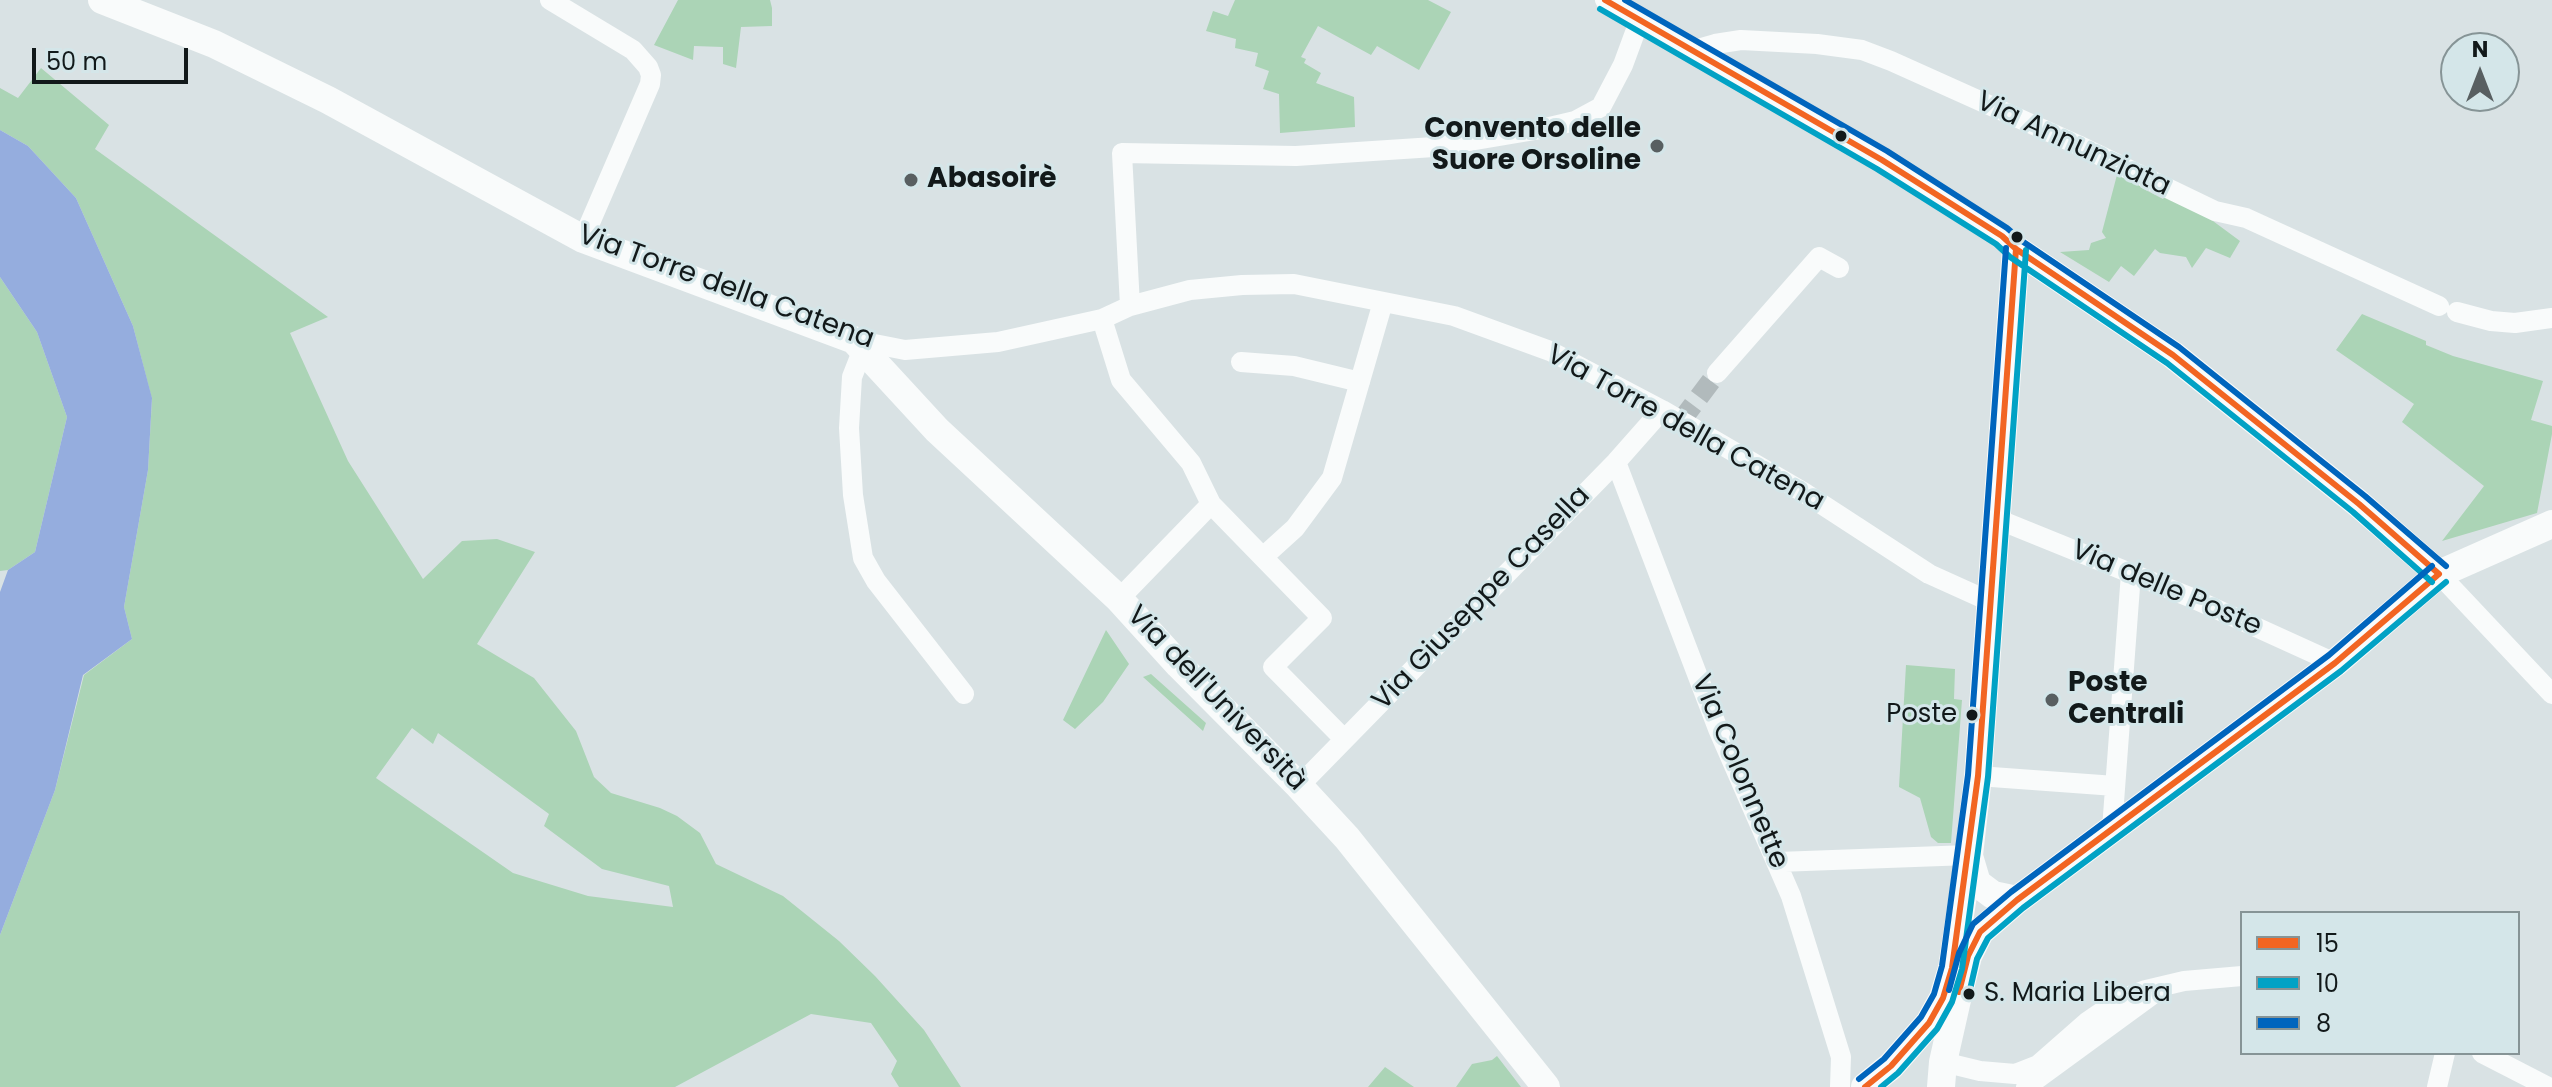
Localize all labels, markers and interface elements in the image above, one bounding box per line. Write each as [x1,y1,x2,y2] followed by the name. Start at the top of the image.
[36,32,192,82] scale bar
[2440,32,2520,112] north arrow
[2472,34,2488,65] text: N
[46,45,107,78] text: 50 m
[1971,85,2175,205] street label: Via Annunziata
[1424,113,1641,179] place label: Convento delle Suore Orsoline
[1833,128,1849,144] unlabelled marker
[1648,137,1666,155] marker: Convento delle Suore Orsoline
[927,163,1057,197] place label: Abasoirè
[902,171,920,189] marker: Abasoirè
[573,219,879,357] street label: Via Torre della Catena
[2009,229,2025,245] unlabelled marker
[1540,339,1830,519] street label: Via Torre della Catena
[1366,480,1598,718] street label: Via Giuseppe Casella
[2066,534,2266,644] street label: Via delle Poste
[1119,599,1313,799] street label: Via dell'Università
[2068,667,2184,733] place label: Poste Centrali
[1683,670,1795,874] street label: Via Colonnette
[2043,691,2061,709] marker: Poste Centrali
[1886,699,1957,731] place label: Poste
[1964,707,1980,723] marker: Poste
[2240,911,2520,1055] legend
[2316,927,2339,960] text: 15
[2316,967,2339,1000] text: 10
[1984,978,2171,1010] place label: S. Maria Libera
[1961,986,1977,1002] marker: S. Maria Libera
[2316,1007,2331,1040] text: 8

